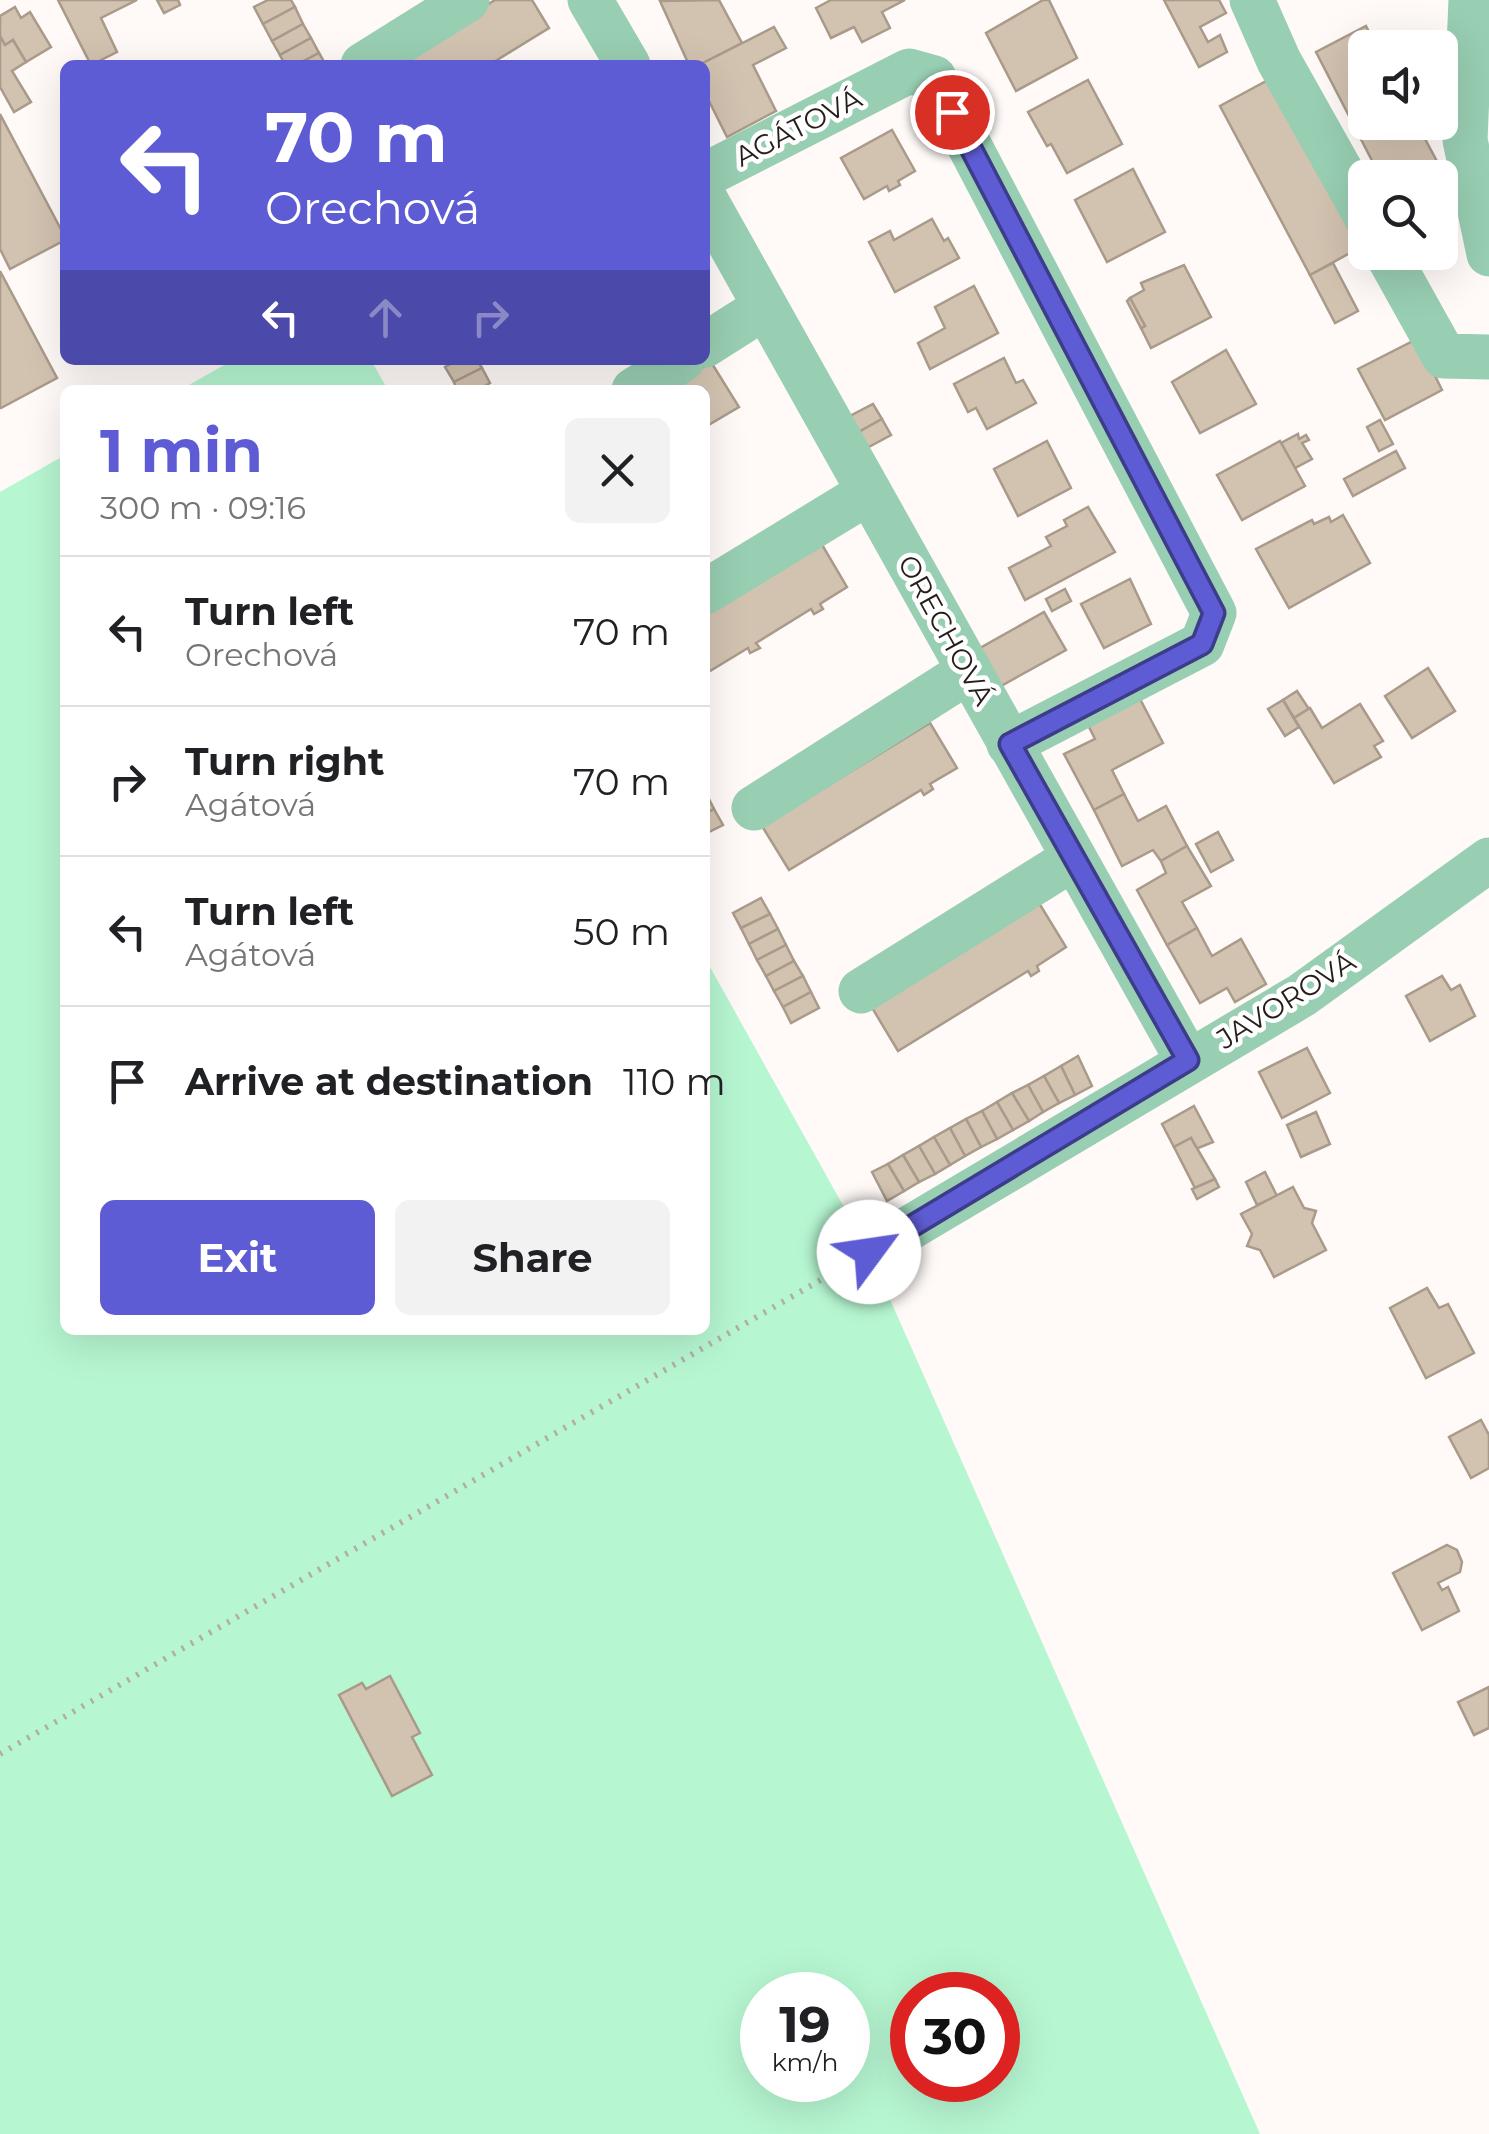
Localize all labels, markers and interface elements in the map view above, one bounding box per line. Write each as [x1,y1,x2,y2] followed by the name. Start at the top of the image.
[1348,30,1458,270] map controls
[1348,30,1458,140] button: sound
[910,70,995,155] pin
[729,80,868,173] street label: AGÁTOVÁ
[925,85,980,140] icon: arrive
[265,94,448,180] text: 70 m
[100,100,230,230] icon: left
[1348,160,1458,270] button: search
[265,180,480,235] text: Orechová
[253,290,308,345] icon: left
[358,290,413,345] icon: ahead
[463,290,518,345] icon: right
[100,414,263,487] text: 1 min
[565,418,670,523] button: close
[100,488,306,527] text: 300 m · 09:16
[891,549,1002,712] street label: ORECHOVÁ
[185,588,354,635] text: Turn left
[100,604,155,659] icon: left
[573,608,670,655] text: 70 m
[185,635,338,674] text: Orechová
[185,738,384,785] text: Turn right
[100,754,155,809] icon: right
[573,758,670,805] text: 70 m
[185,785,316,824] text: Agátová
[185,888,354,935] text: Turn left
[100,904,155,959] icon: left
[573,908,670,955] text: 50 m
[185,935,316,974] text: Agátová
[1210,944,1362,1057] street label: JAVOROVÁ
[100,1054,155,1109] icon: arrive
[185,1058,593,1105] text: Arrive at destination
[623,1058,726,1105] text: 110 m
[100,1200,375,1315] button: Exit
[395,1200,670,1315] button: Share
[817,1200,921,1304] position arrow
[890,1972,1020,2102] speed limit sign: 30
[779,1994,831,2055] text: 19
[772,2047,838,2077] text: km/h

